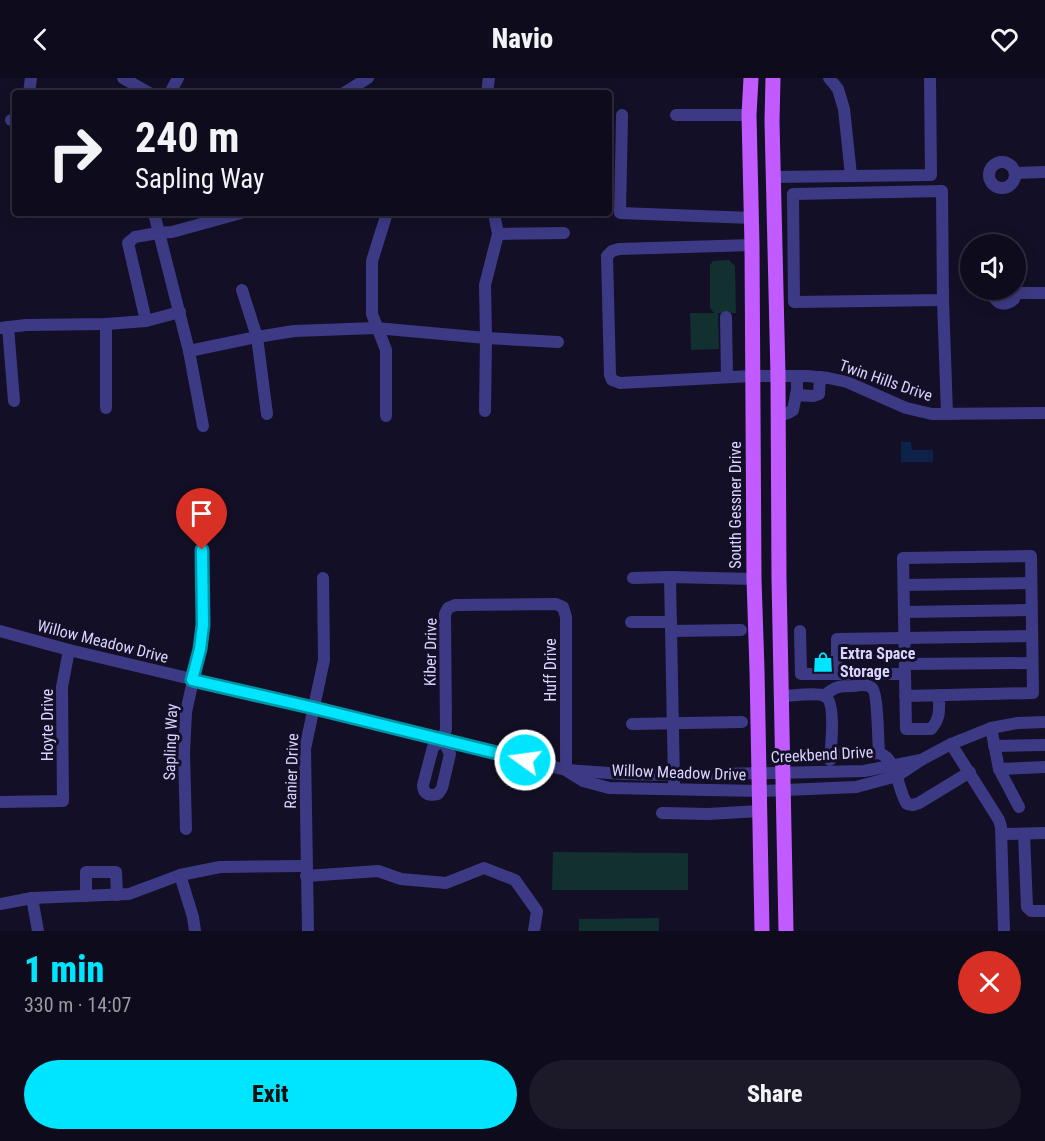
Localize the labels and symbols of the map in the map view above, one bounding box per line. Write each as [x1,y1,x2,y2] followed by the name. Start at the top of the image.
[837,356,935,405] street label: Twin Hills Drive
[726,441,745,569] street label: South Gessner Drive
[176,488,227,550] pin
[35,616,170,667] street label: Willow Meadow Drive
[420,618,441,686] street label: Kiber Drive
[541,638,560,702] street label: Huff Drive
[840,644,916,681] place label: Extra Space Storage
[811,650,835,674] shop icon: Extra Space Storage
[38,689,57,761] street label: Hoyte Drive
[160,703,181,781] street label: Sapling Way
[493,728,557,792] position arrow
[281,733,302,809] street label: Ranier Drive
[770,742,874,767] street label: Creekbend Drive
[611,761,747,784] street label: Willow Meadow Drive

